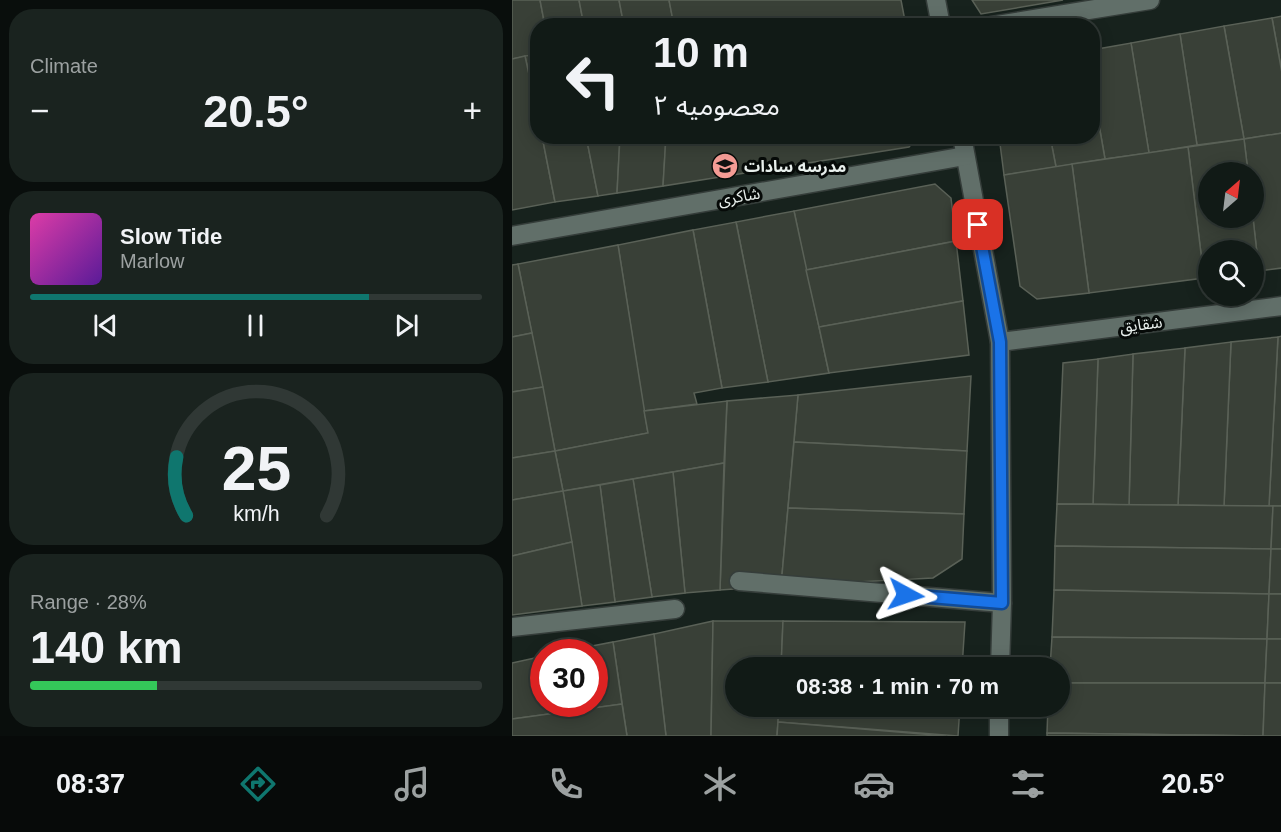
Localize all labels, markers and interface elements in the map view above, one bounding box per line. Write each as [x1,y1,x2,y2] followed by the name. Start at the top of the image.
[653,29,749,76] text: 10 m
[554,42,632,120] icon: left
[30,55,98,77] text: Climate
[203,86,309,137] text: 20.5°
[653,91,780,121] text: معصومیه ۲
[30,92,49,129] text: −
[463,92,482,129] text: +
[710,151,740,181] school or university icon: مدرسه سادات
[744,158,846,176] place label: مدرسه سادات
[1198,162,1264,228] north arrow
[1198,162,1264,306] map controls
[717,184,762,210] street label: شاکری
[952,199,1003,250] pin
[961,208,994,241] icon: arrive
[120,224,222,249] text: Slow Tide
[1198,240,1264,306] button: search
[120,250,184,272] text: Marlow
[89,309,122,342] icon: previous
[239,309,272,342] icon: pause
[390,309,423,342] icon: next
[1119,313,1164,338] street label: شقایق
[221,434,291,503] text: 25
[233,502,279,526] text: km/h
[874,563,938,627] position arrow
[30,591,147,613] text: Range · 28%
[30,622,183,673] text: 140 km
[530,639,608,717] speed limit sign: 30
[796,674,999,699] text: 08:38 · 1 min · 70 m
[237,763,279,805] icon: directions
[391,763,433,805] icon: music
[545,763,587,805] icon: phone
[699,763,741,805] icon: climate
[853,763,895,805] icon: car
[1007,763,1049,805] icon: filters
[56,769,125,799] text: 08:37
[1162,769,1225,799] text: 20.5°

